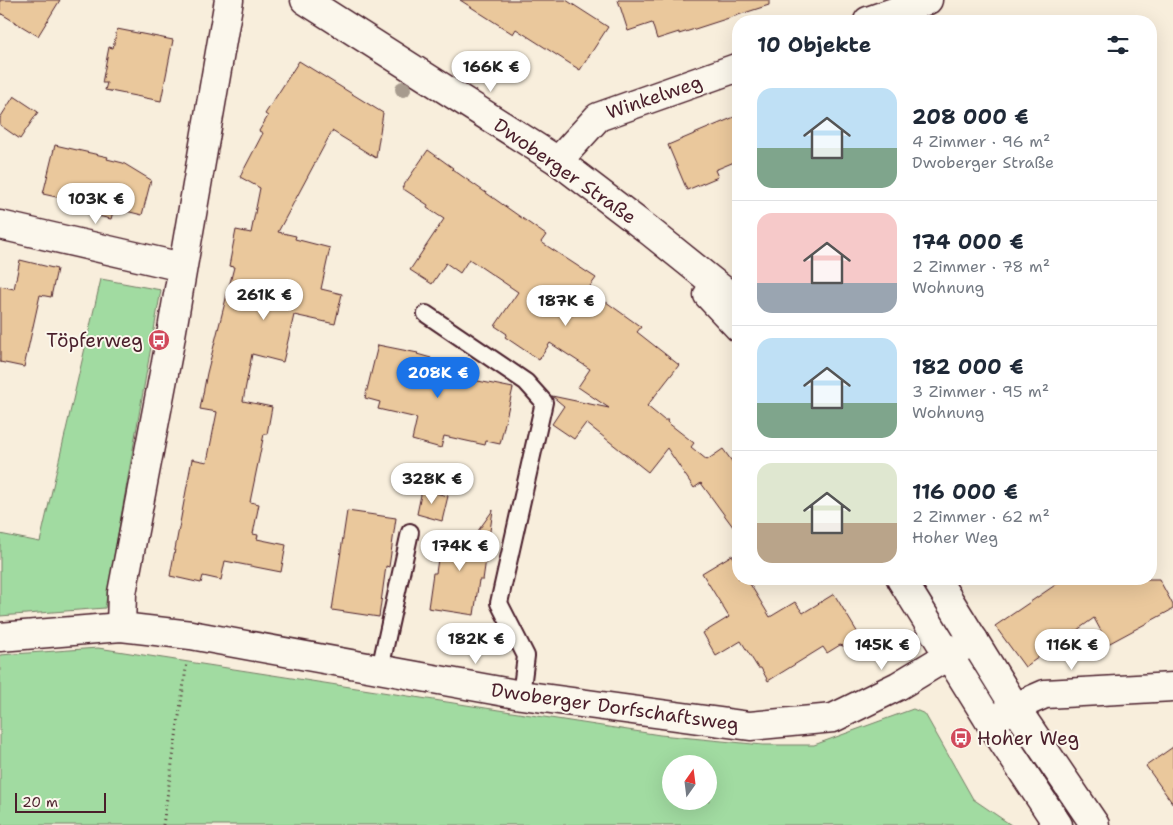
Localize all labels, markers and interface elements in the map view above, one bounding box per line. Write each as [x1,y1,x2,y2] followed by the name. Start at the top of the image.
[757,31,871,59] text: 10 Objekte
[1104,31,1132,59] icon: filters
[450,51,532,93] pin: 166K €
[462,56,520,77] text: 166K €
[603,69,705,125] street label: Winkelweg
[912,103,1029,131] text: 208 000 €
[797,108,857,168] icon: home
[489,112,641,230] street label: Dwoberger Straße
[912,131,1050,152] text: 4 Zimmer · 96 m²
[912,152,1054,173] text: Dwoberger Straße
[55,182,137,225] pin: 103K €
[68,188,124,209] text: 103K €
[912,228,1024,256] text: 174 000 €
[797,233,857,293] icon: home
[912,256,1050,277] text: 2 Zimmer · 78 m²
[912,277,984,298] text: Wohnung
[223,278,305,321] pin: 261K €
[236,284,292,305] text: 261K €
[525,284,607,327] pin: 187K €
[538,290,595,311] text: 187K €
[46,328,143,353] place label: Töpferweg
[147,328,171,352] bus stop icon: Töpferweg
[912,353,1024,381] text: 182 000 €
[397,356,479,399] pin: 208K €
[797,358,857,418] icon: home
[408,362,468,383] text: 208K €
[912,381,1049,402] text: 3 Zimmer · 95 m²
[912,402,984,423] text: Wohnung
[391,462,473,505] pin: 328K €
[402,468,462,489] text: 328K €
[912,478,1018,506] text: 116 000 €
[797,483,857,543] icon: home
[912,506,1050,527] text: 2 Zimmer · 62 m²
[912,527,998,548] text: Hoher Weg
[419,530,501,572] pin: 174K €
[432,535,488,556] text: 174K €
[435,622,517,665] pin: 182K €
[448,628,504,649] text: 182K €
[841,628,923,671] pin: 145K €
[1031,628,1113,671] pin: 116K €
[854,634,910,655] text: 145K €
[1046,634,1098,655] text: 116K €
[489,677,741,737] street label: Dwoberger Dorfschaftsweg
[949,726,973,750] bus stop icon: Hoher Weg
[977,726,1079,751] place label: Hoher Weg
[662,755,718,810] north arrow
[662,755,717,810] map controls
[15,790,106,813] scale bar
[22,793,58,811] text: 20 m

